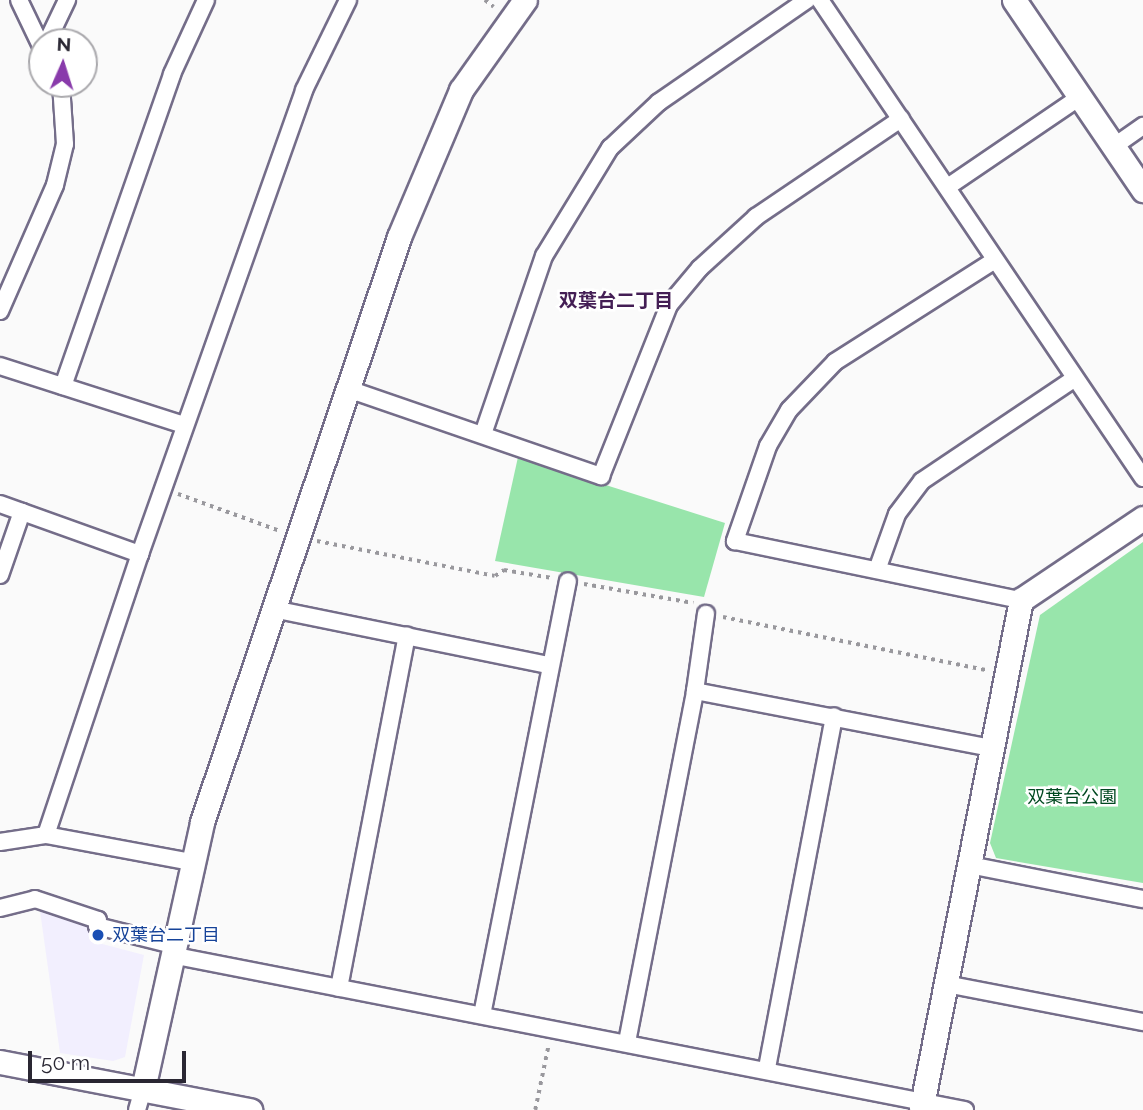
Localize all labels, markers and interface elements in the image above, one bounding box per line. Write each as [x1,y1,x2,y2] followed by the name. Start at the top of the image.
[28,28,98,98] north arrow
[56,33,72,55] text: N
[559,290,673,312] district label: 双葉台二丁目
[1027,786,1117,808] park label: 双葉台公園
[112,924,220,946] place label: 双葉台二丁目
[90,927,106,943] marker: 双葉台二丁目
[32,1036,189,1080] scale bar
[41,1050,90,1075] text: 50 m

